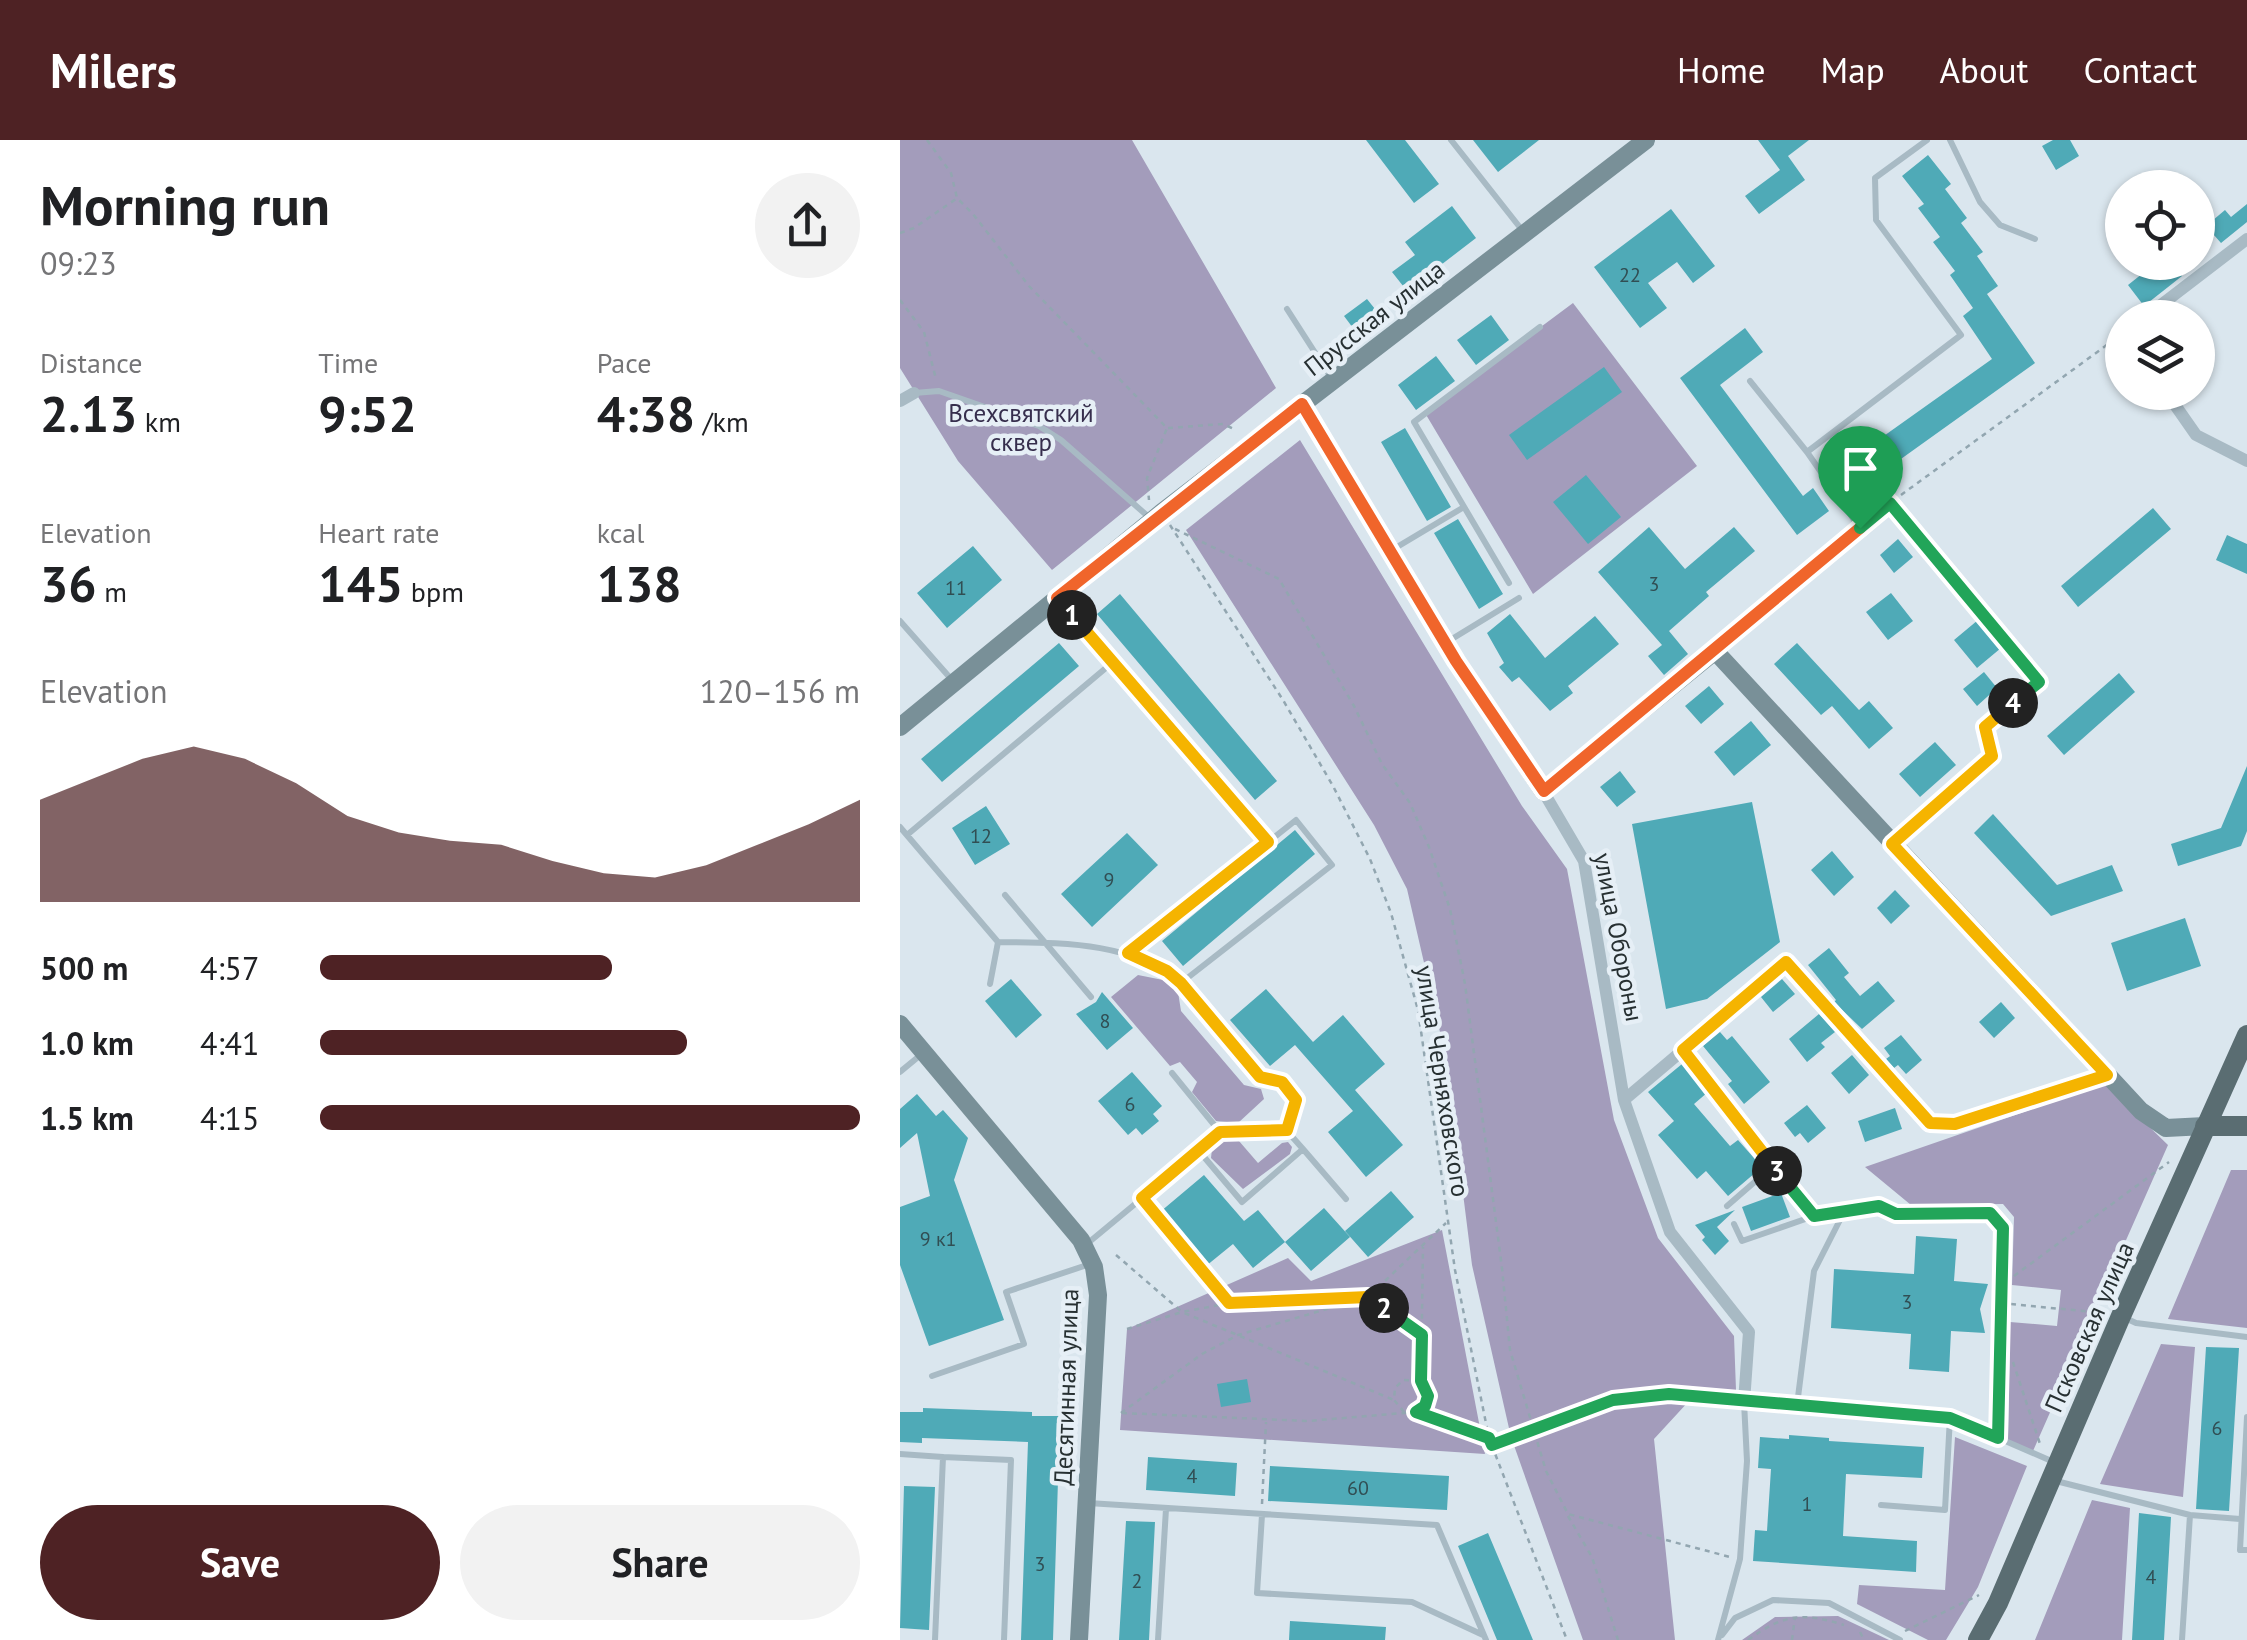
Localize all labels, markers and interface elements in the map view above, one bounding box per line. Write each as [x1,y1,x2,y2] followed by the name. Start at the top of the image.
[50,39,177,101] text: Milers
[1677,47,1766,93] text: Home
[1821,47,1885,93] text: Map
[1940,47,2028,93] text: About
[2083,47,2197,93] text: Contact
[40,169,330,240] text: Morning run
[2105,170,2215,410] map controls
[2105,170,2215,280] button: locate
[755,173,860,278] button: share
[40,242,117,284] text: 09:23
[1297,253,1451,383] street label: Прусская улица
[1619,262,1641,288] house number: 22
[2105,300,2215,410] button: layers
[40,344,143,381] text: Distance
[318,344,378,381] text: Time
[597,344,651,381] text: Pace
[40,381,137,446] text: 2.13
[318,381,417,446] text: 9:52
[597,381,695,446] text: 4:38
[948,397,1094,458] park label: Всехсвятский сквер
[137,403,181,440] text: km
[695,403,749,440] text: /km
[1818,426,1903,529] pin
[1833,441,1888,496] icon: arrive
[40,514,152,551] text: Elevation
[318,514,439,551] text: Heart rate
[597,514,644,551] text: kcal
[40,551,97,616] text: 36
[318,551,403,616] text: 145
[597,551,682,616] text: 138
[1649,571,1659,597] house number: 3
[97,573,127,610] text: m
[403,573,464,610] text: bpm
[945,575,967,601] house number: 11
[1047,590,1097,640] pin: 1
[1064,596,1080,633] text: 1
[40,670,167,712] text: Elevation
[700,670,860,712] text: 120–156 m
[1988,678,2038,728] pin: 4
[2005,684,2021,721] text: 4
[970,823,992,849] house number: 12
[1587,850,1651,1024] street label: улица Обороны
[1104,867,1114,893] house number: 9
[40,947,128,989] text: 500 m
[200,947,259,989] text: 4:57
[1409,963,1477,1199] street label: улица Черняховского
[1100,1008,1110,1034] house number: 8
[40,1022,134,1064] text: 1.0 km
[200,1022,259,1064] text: 4:41
[1125,1091,1135,1117] house number: 6
[40,1097,134,1139] text: 1.5 km
[200,1097,259,1139] text: 4:15
[1752,1146,1802,1196] pin: 3
[1769,1152,1785,1189] text: 3
[920,1226,956,1252] house number: 9 к1
[2037,1237,2141,1417] street label: Псковская улица
[1359,1283,1409,1333] pin: 2
[1047,1288,1085,1486] street label: Десятинная улица
[1376,1289,1392,1326] text: 2
[1902,1289,1912,1315] house number: 3
[2212,1415,2222,1441] house number: 6
[1187,1463,1198,1489] house number: 4
[1347,1475,1369,1501] house number: 60
[1802,1491,1812,1517] house number: 1
[40,1505,440,1620] button: Save
[460,1505,860,1620] button: Share
[1035,1551,1045,1577] house number: 3
[2146,1564,2157,1590] house number: 4
[1132,1568,1142,1594] house number: 2

